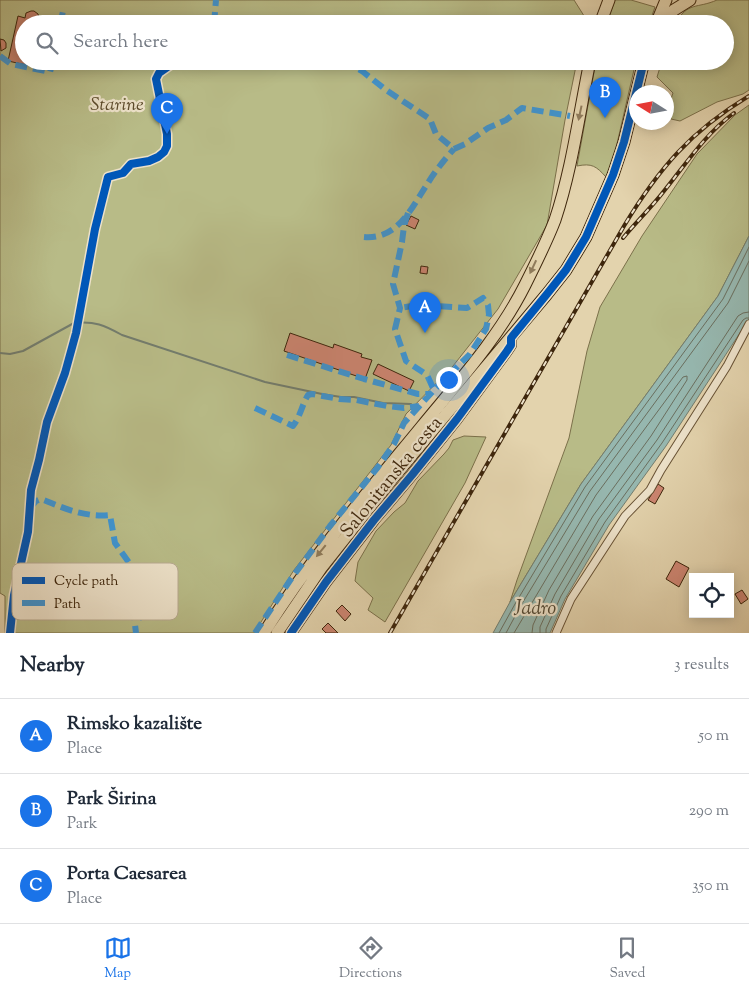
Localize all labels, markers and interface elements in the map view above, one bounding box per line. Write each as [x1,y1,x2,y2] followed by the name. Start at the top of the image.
[15,15,734,70] search box
[33,29,61,57] icon: search
[73,29,168,56] text: Search here
[589,77,621,118] pin: B
[629,85,674,130] north arrow
[90,92,144,119] park label: Starine
[151,93,183,134] pin: C
[575,105,583,121] one-way arrow
[529,260,537,275] one-way arrow
[409,292,441,333] pin: A
[436,367,462,393] your location
[334,411,450,544] street label: Salonitanska cesta
[315,544,326,557] one-way arrow
[12,563,178,620] legend
[54,572,118,592] text: Cycle path
[689,573,734,618] map controls
[689,573,734,618] button: locate
[54,595,81,615] text: Path
[513,595,556,624] water label: Jadro
[20,651,85,681] text: Nearby
[674,654,729,677] text: 3 results
[67,711,202,738] text: Rimsko kazalište
[30,725,43,748] text: A
[698,725,729,748] text: 50 m
[67,738,102,761] text: Place
[67,786,157,813] text: Park Širina
[31,800,41,823] text: B
[689,800,729,823] text: 290 m
[67,813,98,836] text: Park
[67,861,187,888] text: Porta Caesarea
[30,875,42,898] text: C
[692,875,729,898] text: 350 m
[67,888,102,911] text: Place
[104,934,132,984] tab: Map
[339,934,402,984] tab: Directions
[609,934,645,984] tab: Saved

